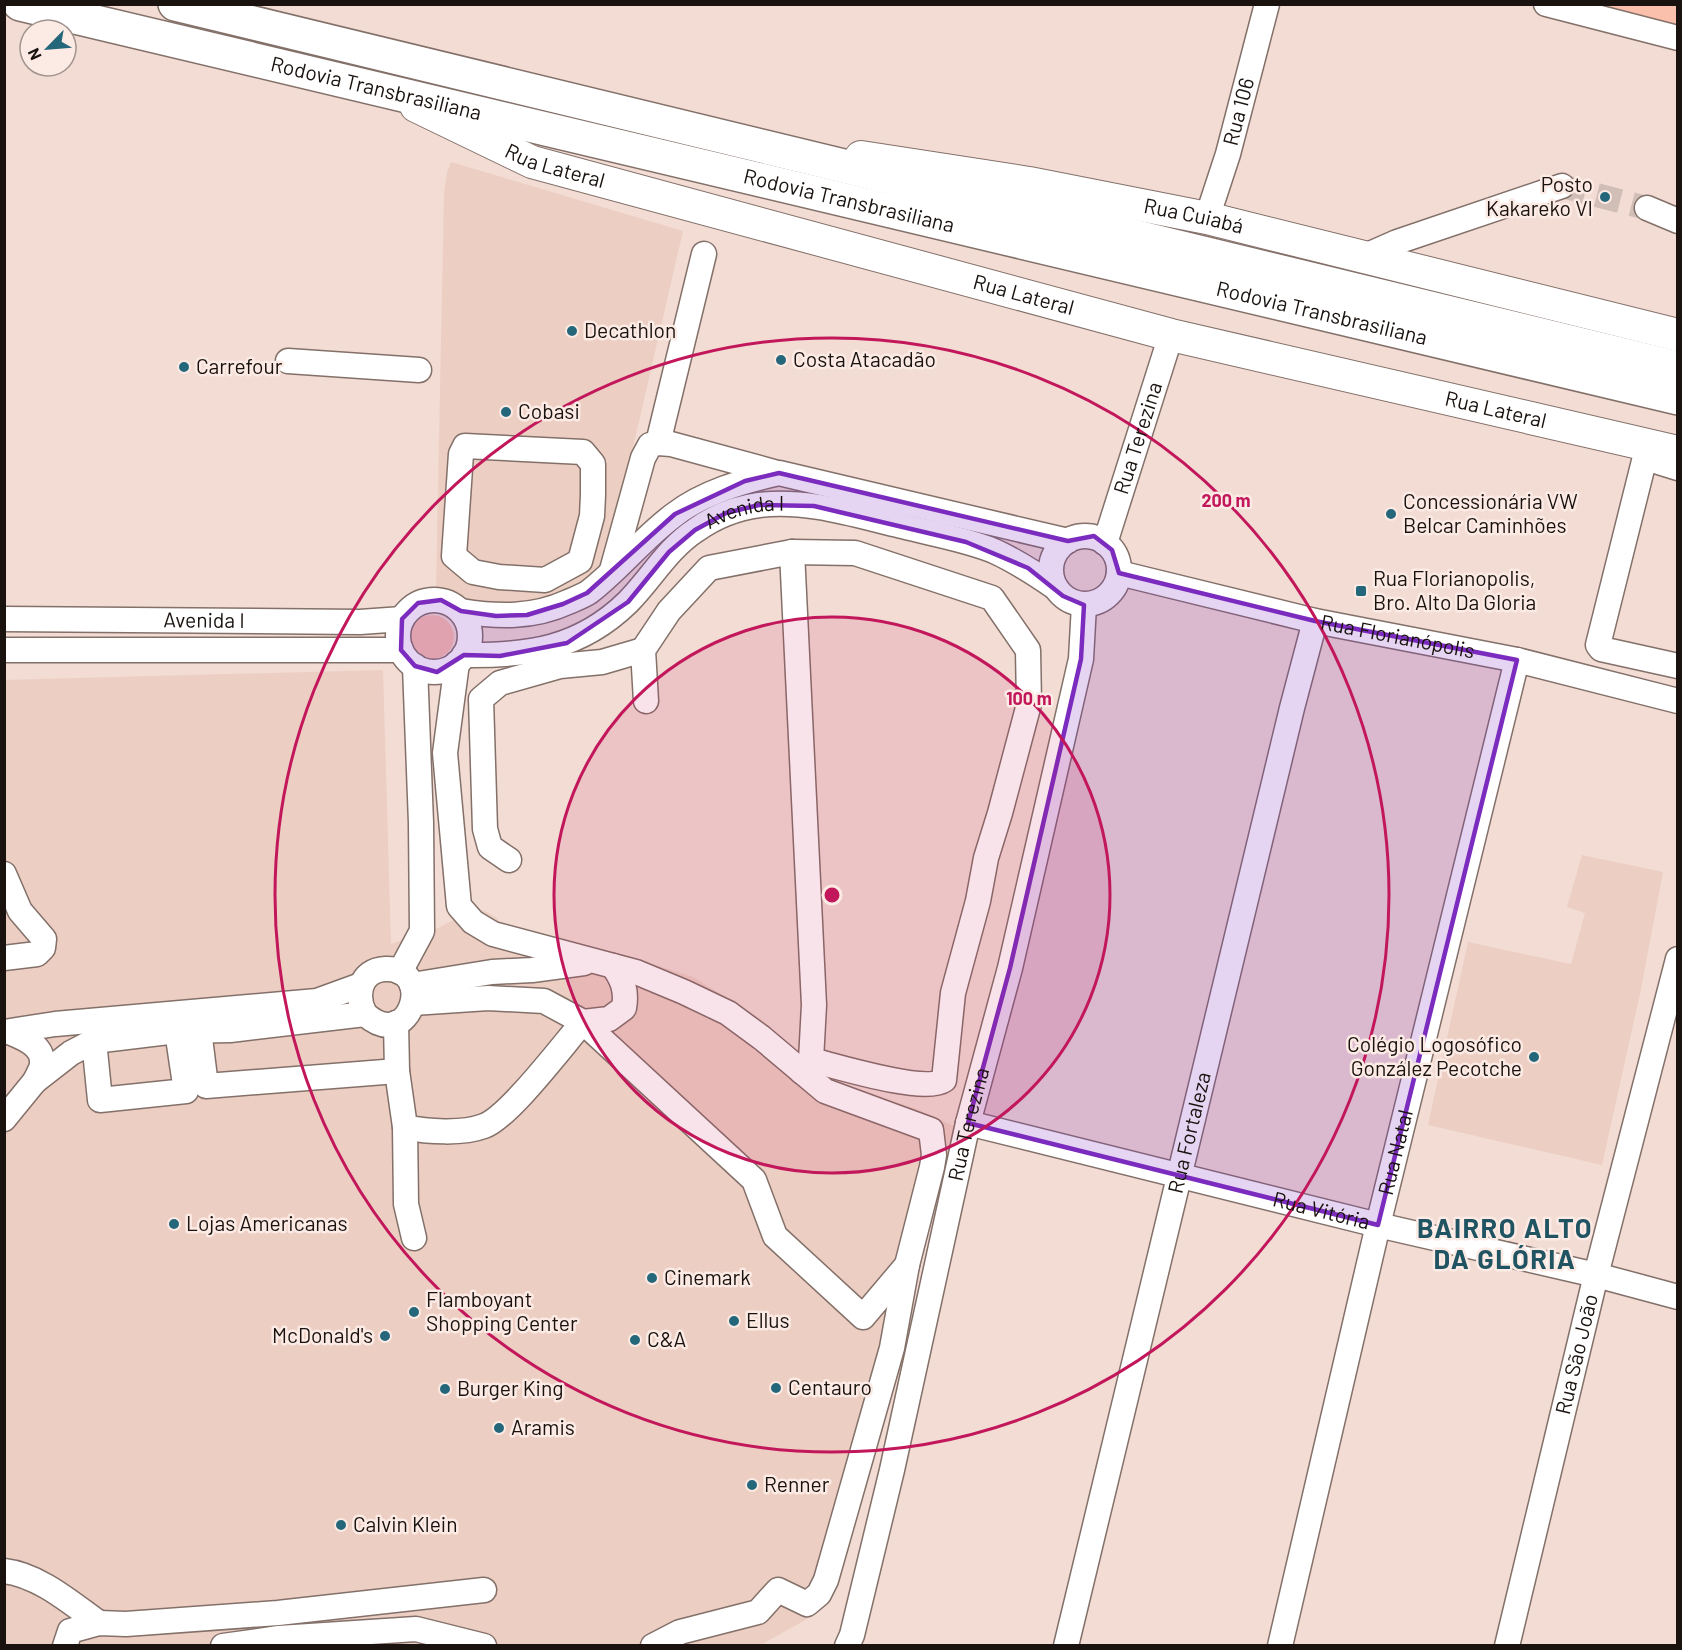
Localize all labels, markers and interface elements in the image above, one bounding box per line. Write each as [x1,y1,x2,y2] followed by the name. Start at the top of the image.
[18,18,78,78] north arrow
[23,46,45,63] text: N
[268,50,484,124] street label: Rodovia Transbrasiliana
[1217,75,1258,148] street label: Rua 106
[502,137,608,192] street label: Rua Lateral
[741,162,957,237] street label: Rodovia Transbrasiliana
[1486,171,1593,220] place label: Posto Kakareko VI
[1598,190,1612,204] marker: Posto Kakareko VI
[1142,192,1247,238] street label: Rua Cuiabá
[971,268,1077,319] street label: Rua Lateral
[1214,275,1430,349] street label: Rodovia Transbrasiliana
[584,317,676,342] place label: Decathlon
[565,324,579,338] marker: Decathlon
[793,346,936,371] place label: Costa Atacadão
[196,353,283,378] place label: Carrefour
[774,353,788,367] marker: Costa Atacadão
[177,360,191,374] marker: Carrefour
[1107,378,1166,497] street label: Rua Terezina
[1443,385,1549,432] street label: Rua Lateral
[518,398,580,423] place label: Cobasi
[499,405,513,419] marker: Cobasi
[1403,488,1578,537] place label: Concessionária VW Belcar Caminhões
[1201,489,1251,511] text: 200 m
[700,490,784,533] street label: Avenida I
[1384,507,1398,521] marker: Concessionária VW Belcar Caminhões
[1373,565,1536,614] place label: Rua Florianopolis, Bro. Alto Da Gloria
[1354,584,1368,598] marker: Rua Florianopolis, Bro. Alto Da Gloria
[163,606,245,632] street label: Avenida I
[1319,608,1477,663] street label: Rua Florianópolis
[1006,687,1052,709] text: 100 m
[822,885,842,905] centre of rings
[1347,1031,1522,1080] place label: Colégio Logosófico González Pecotche
[1527,1050,1541,1064] marker: Colégio Logosófico González Pecotche
[942,1064,994,1183] street label: Rua Terezina
[1162,1069,1215,1196] street label: Rua Fortaleza
[1372,1107,1417,1197] street label: Rua Natal
[1270,1185,1373,1234] street label: Rua Vitória
[186,1210,348,1235] place label: Lojas Americanas
[1417,1211,1593,1274] district label: BAIRRO ALTO DA GLÓRIA
[167,1217,181,1231] marker: Lojas Americanas
[664,1264,751,1289] place label: Cinemark
[645,1271,659,1285] marker: Cinemark
[426,1286,578,1335] place label: Flamboyant Shopping Center
[1549,1291,1602,1417] street label: Rua São João
[407,1305,421,1319] marker: Flamboyant Shopping Center
[746,1307,790,1332] place label: Ellus
[727,1314,741,1328] marker: Ellus
[272,1322,373,1347] place label: McDonald's
[647,1326,687,1351] place label: C&A
[378,1329,392,1343] marker: McDonald's
[628,1333,642,1347] marker: C&A
[788,1374,872,1399] place label: Centauro
[457,1375,564,1400] place label: Burger King
[769,1381,783,1395] marker: Centauro
[438,1382,452,1396] marker: Burger King
[511,1414,575,1439] place label: Aramis
[492,1421,506,1435] marker: Aramis
[764,1471,830,1496] place label: Renner
[745,1478,759,1492] marker: Renner
[353,1511,458,1536] place label: Calvin Klein
[334,1518,348,1532] marker: Calvin Klein

